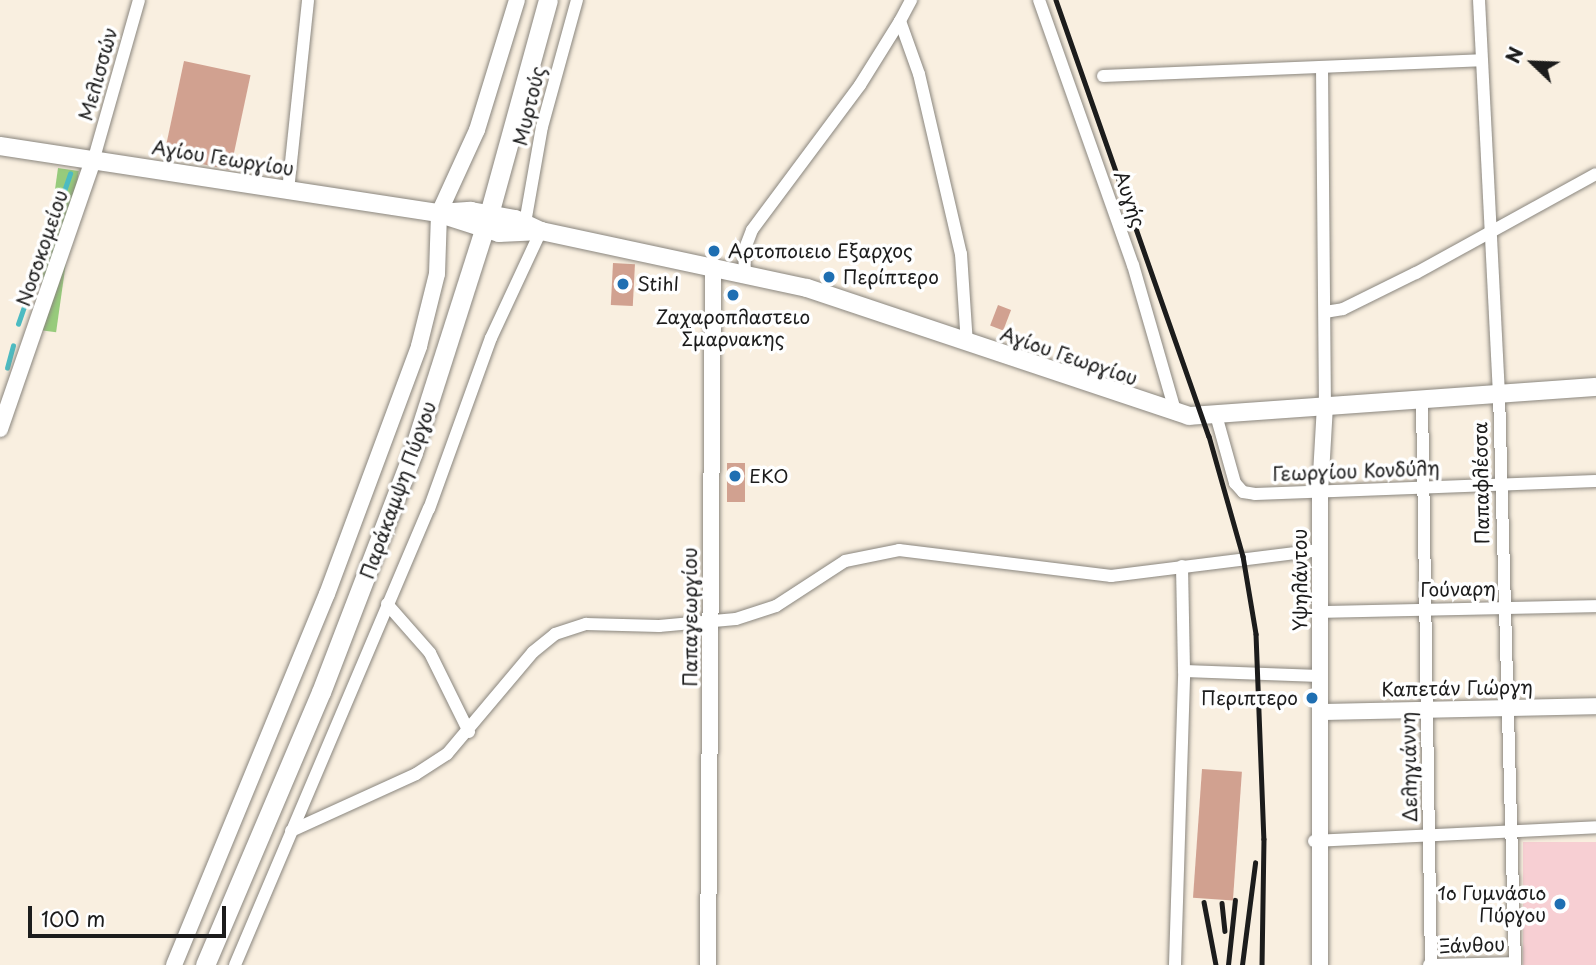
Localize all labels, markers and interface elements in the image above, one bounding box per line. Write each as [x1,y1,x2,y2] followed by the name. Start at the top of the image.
[74,25,122,123] street label: Μελισσών
[1498,28,1568,98] north arrow
[1498,42,1529,67] text: N
[508,64,550,148] street label: Μυρτούς
[150,136,296,180] street label: Αγίου Γεωργίου
[1110,168,1150,230] street label: Αυγής
[11,187,73,309] street label: Νοσοκομείου
[728,240,914,262] place label: Αρτοποιειο Εξαρχος
[706,243,722,259] marker: Αρτοποιειο Εξαρχος
[843,266,939,288] place label: Περίπτερο
[821,269,837,285] marker: Περίπτερο
[637,273,679,295] place label: Stihl
[615,276,631,292] marker: Stihl
[725,287,741,303] marker: Ζαχαροπλαστειο Σμαρνακης
[656,306,810,350] place label: Ζαχαροπλαστειο Σμαρνακης
[997,322,1141,390] street label: Αγίου Γεωργίου
[355,398,441,582] street label: Παράκαμψη Πύργου
[1469,422,1493,544] street label: Παπαφλέσσα
[1272,457,1440,485] street label: Γεωργίου Κονδύλη
[749,465,789,487] place label: EKO
[727,468,743,484] marker: EKO
[1289,529,1311,631] street label: Υψηλάντου
[679,547,701,687] street label: Παπαγεωργίου
[1420,577,1496,601] street label: Γούναρη
[1381,675,1533,701] street label: Καπετάν Γιώργη
[1201,687,1298,709] place label: Περιπτερο
[1304,690,1320,706] marker: Περιπτερο
[1397,712,1421,822] street label: Δεληγιάννη
[1437,882,1546,926] place label: 1ο Γυμνάσιο Πύργου
[32,892,229,936] scale bar
[1552,896,1568,912] marker: 1ο Γυμνάσιο Πύργου
[41,902,105,934] text: 100 m
[1439,932,1505,958] street label: Ξάνθου

